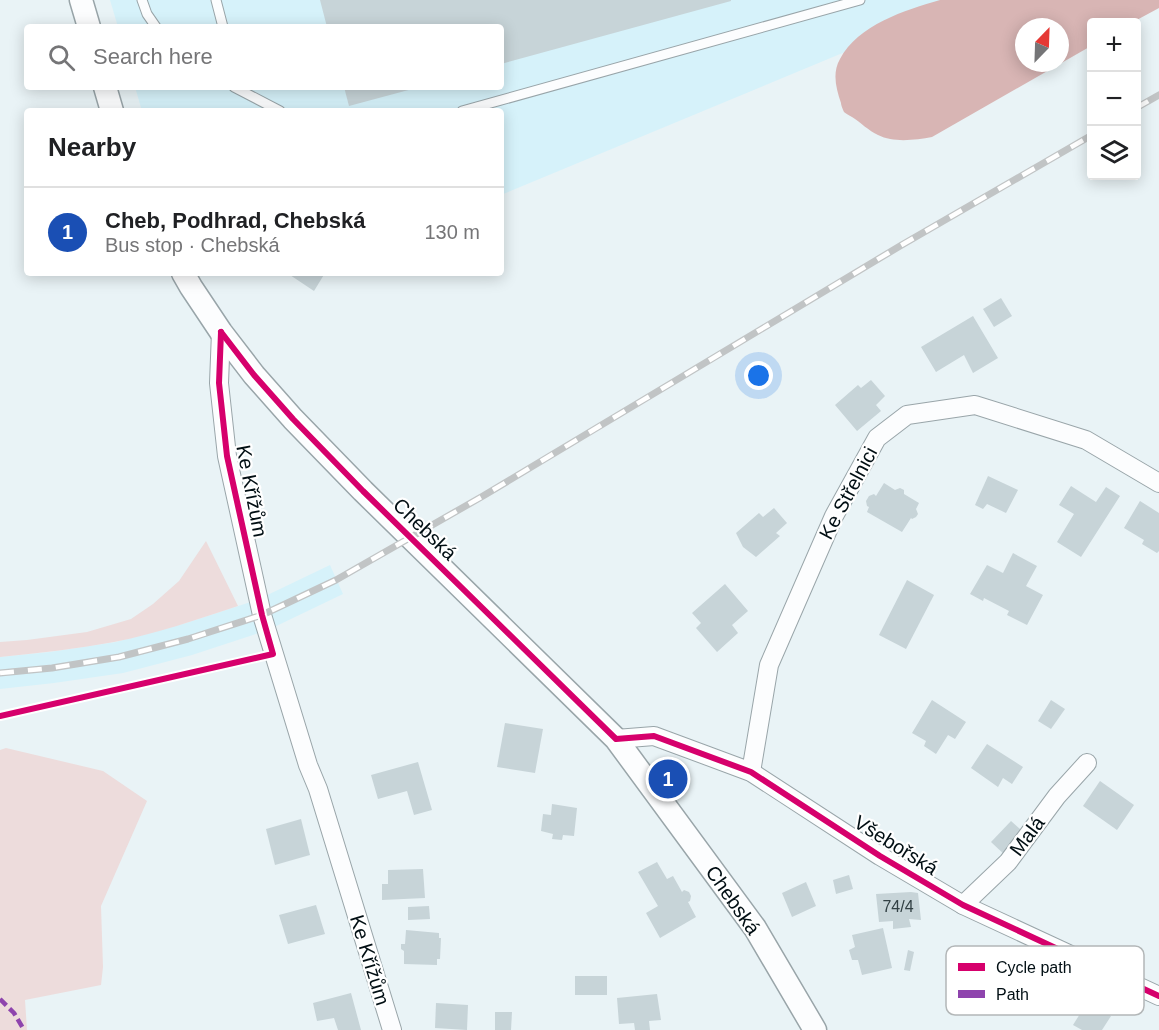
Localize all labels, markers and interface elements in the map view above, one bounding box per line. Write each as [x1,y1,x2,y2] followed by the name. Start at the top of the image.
[1015,18,1069,72] north arrow
[1087,18,1141,180] map controls
[1087,18,1141,72] button: +
[24,24,504,90] search box
[45,41,78,74] icon: search
[93,44,213,69] text: Search here
[1087,72,1141,126] button: −
[1087,126,1141,180] button: layers
[48,132,136,162] text: Nearby
[105,208,365,233] text: Cheb, Podhrad, Chebská
[62,221,73,243] text: 1
[424,221,480,243] text: 130 m
[105,234,280,256] text: Bus stop · Chebská
[744,361,773,390] your location
[232,443,272,539] street label: Ke Křížům
[815,443,881,543] street label: Ke Střelnici
[389,494,462,565] street label: Chebská
[648,756,688,802] pin: 1
[850,811,943,880] street label: Všebořská
[1005,811,1049,860] street label: Malá
[701,861,765,939] street label: Chebská
[882,898,914,915] house number: 74/4
[346,912,394,1008] street label: Ke Křížům
[946,946,1144,1015] legend
[996,959,1072,976] text: Cycle path
[996,986,1029,1003] text: Path

